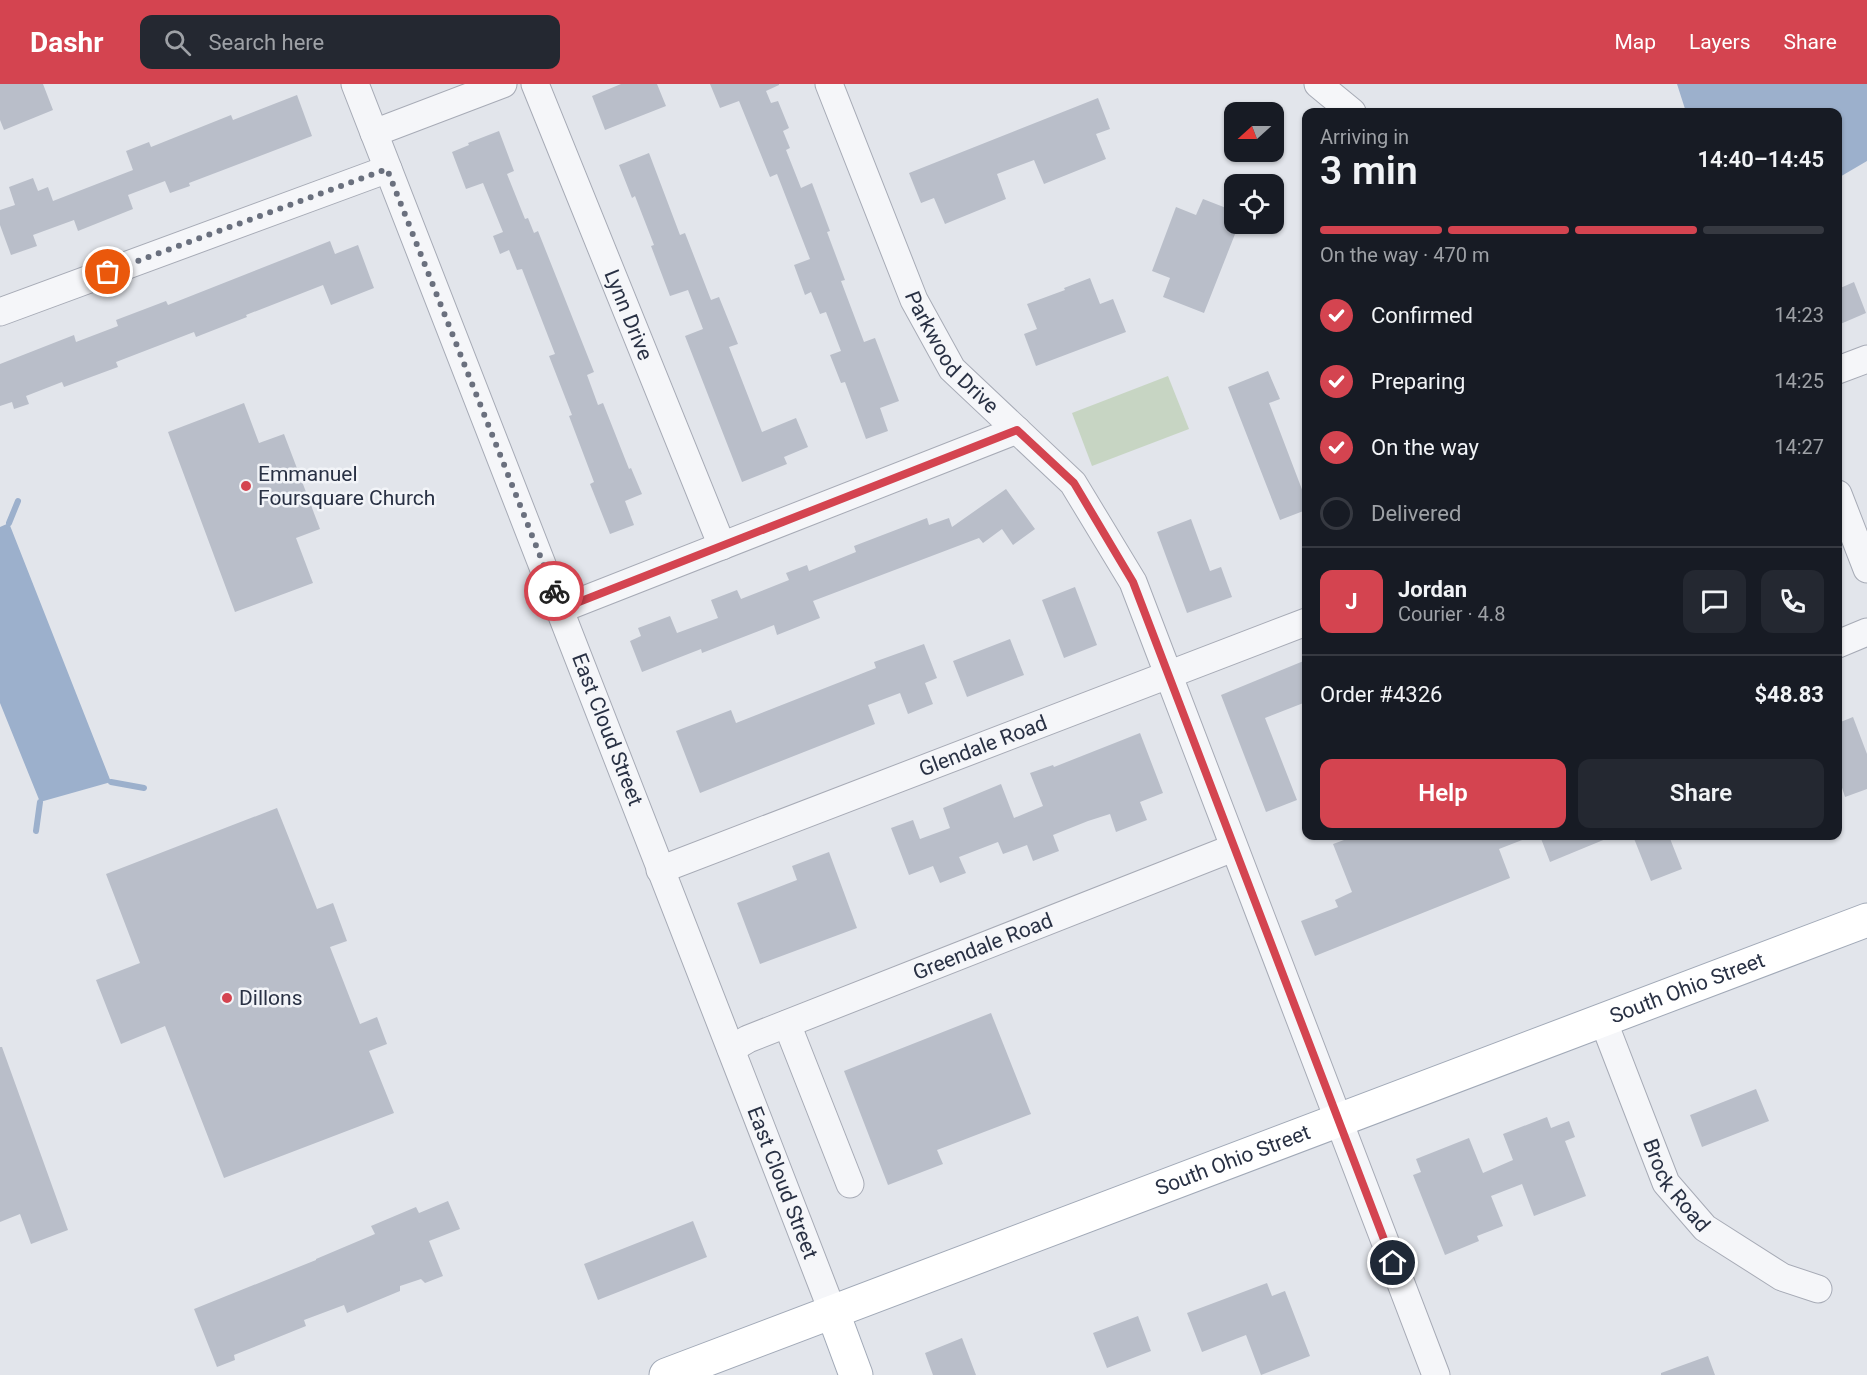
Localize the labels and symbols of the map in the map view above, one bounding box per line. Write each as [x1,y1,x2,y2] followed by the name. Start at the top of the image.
[1224,102,1284,162] north arrow
[82,246,133,297] pin
[599,266,657,364] street label: Lynn Drive
[900,288,1003,418] street label: Parkwood Drive
[258,462,435,510] place label: Emmanuel Foursquare Church
[239,479,253,493] marker: Emmanuel Foursquare Church
[524,561,584,621] courier
[567,650,648,809] street label: East Cloud Street
[916,711,1050,781] street label: Glendale Road
[909,908,1056,985] street label: Greendale Road
[1606,948,1768,1028] street label: South Ohio Street
[239,986,303,1010] place label: Dillons
[220,991,234,1005] marker: Dillons
[742,1103,823,1262] street label: East Cloud Street
[1152,1120,1313,1200] street label: South Ohio Street
[1638,1135,1715,1237] street label: Brock Road
[1367,1237,1418,1288] pin

